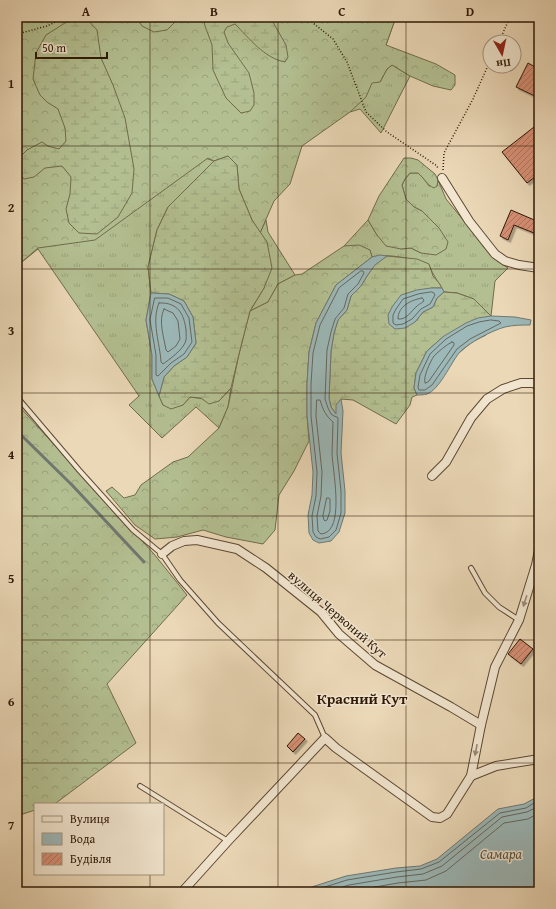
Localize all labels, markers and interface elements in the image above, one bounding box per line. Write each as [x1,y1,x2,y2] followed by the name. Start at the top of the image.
[82,2,91,21] text: A
[210,2,218,21] text: B
[338,2,346,21] text: C
[466,2,474,21] text: D
[36,34,107,60] scale bar
[482,34,522,74] north arrow
[42,39,66,56] text: 50 m
[495,55,512,73] text: Пн
[8,74,14,93] text: 1
[8,198,15,217] text: 2
[8,321,14,340] text: 3
[8,445,15,464] text: 4
[284,566,392,663] street label: вулиця Червоний Кут
[8,569,15,588] text: 5
[521,595,527,607] one-way arrow
[317,688,408,709] district label: Красний Кут
[8,692,15,711] text: 6
[473,744,479,757] one-way arrow
[34,803,164,875] legend
[70,810,110,827] text: Вулиця
[8,816,15,835] text: 7
[70,830,95,847] text: Вода
[480,844,523,864] water label: Самара
[70,850,111,867] text: Будівля

